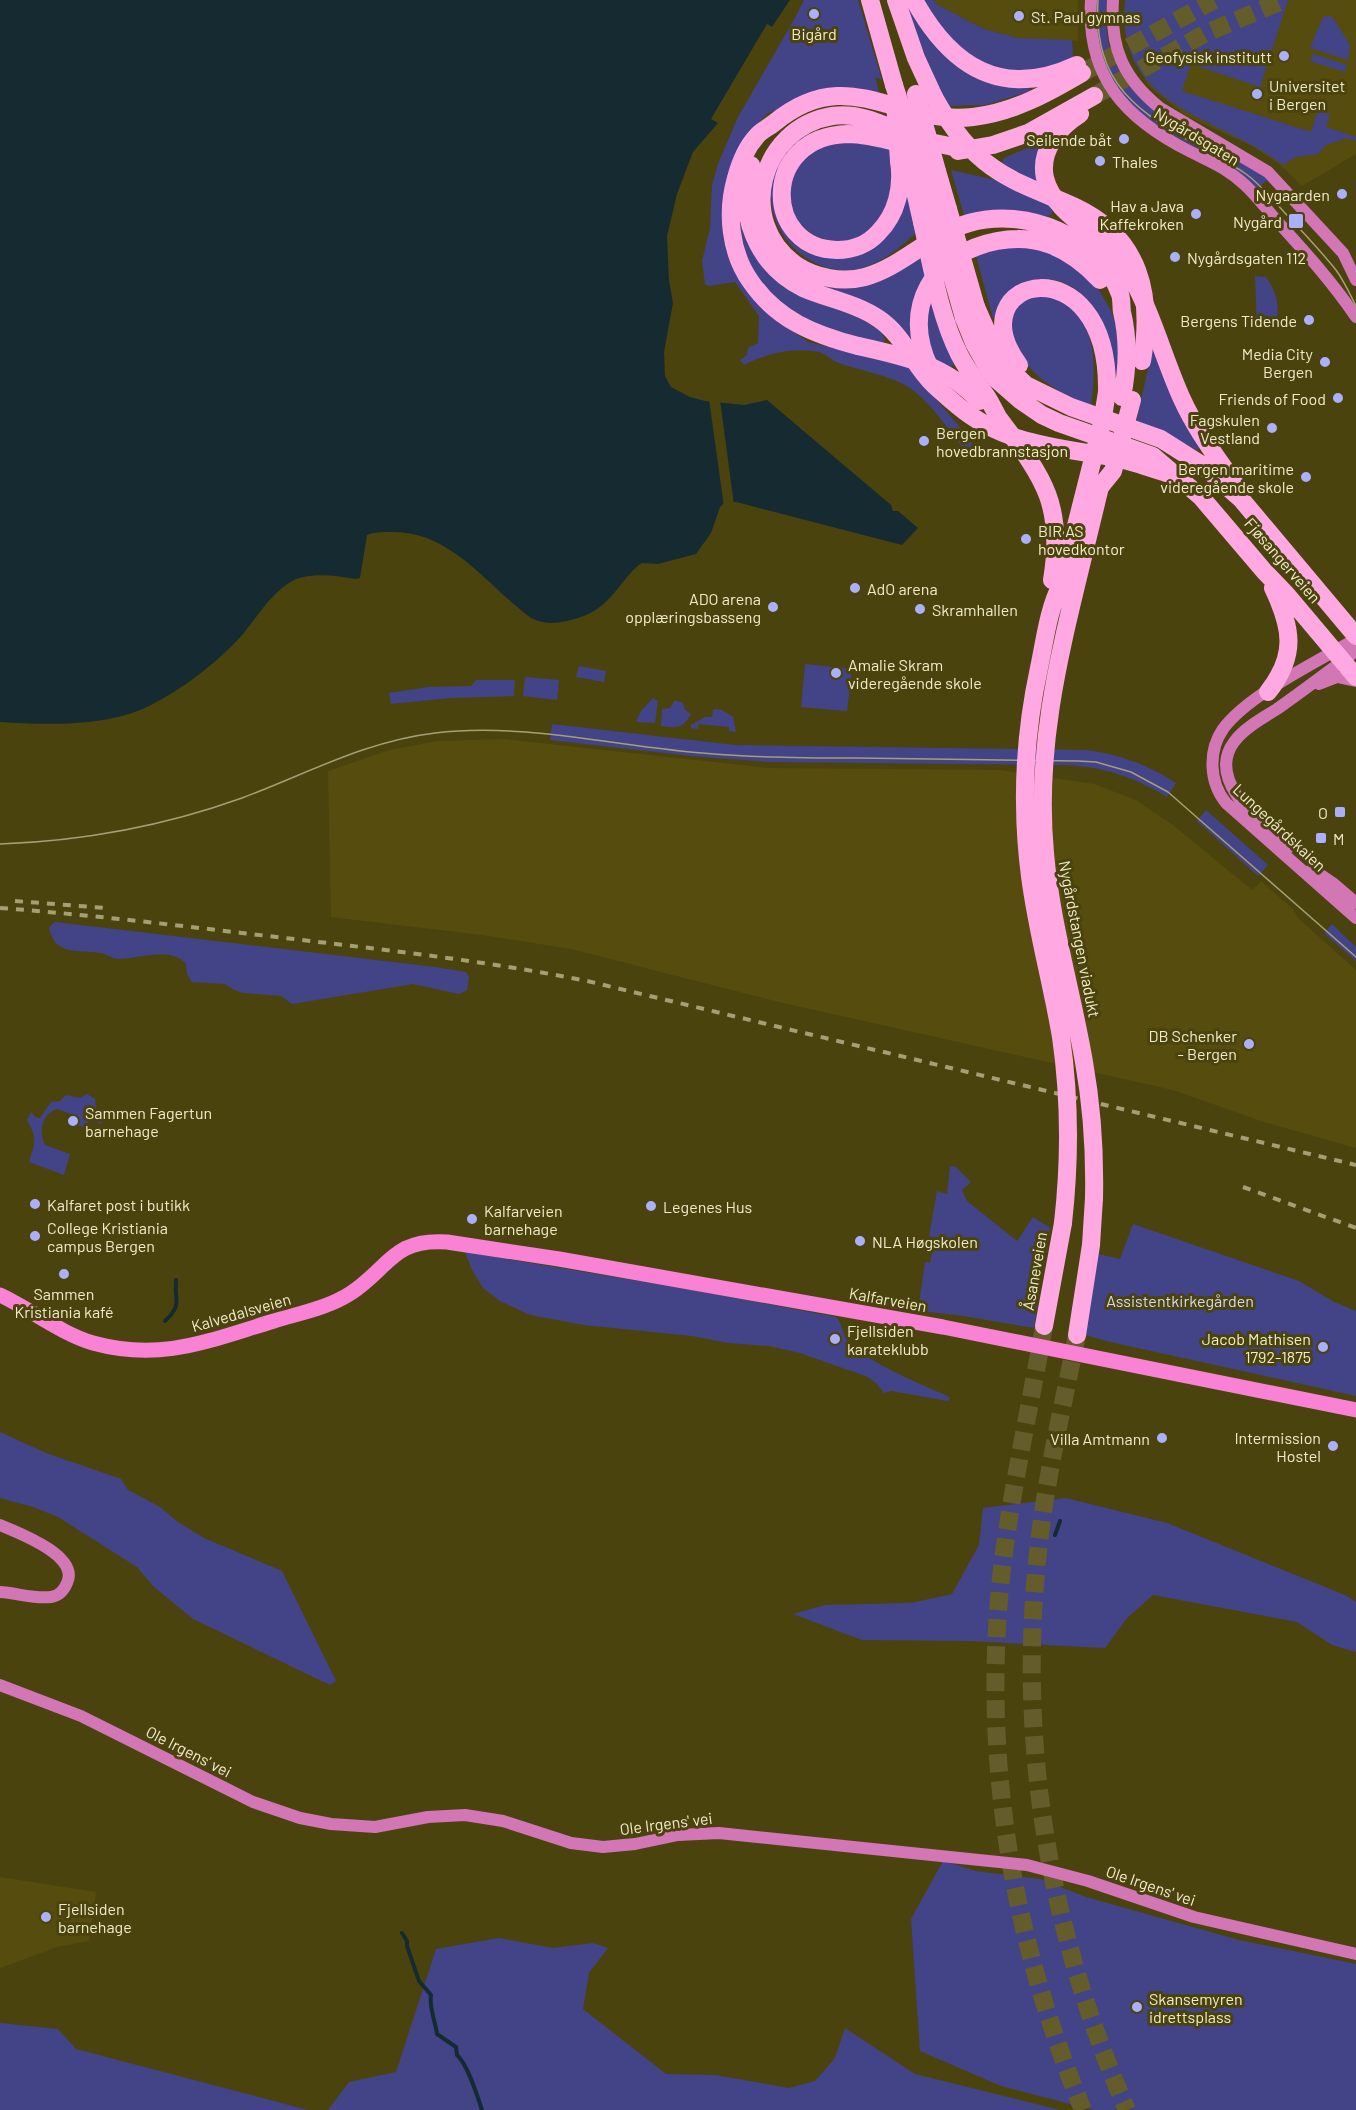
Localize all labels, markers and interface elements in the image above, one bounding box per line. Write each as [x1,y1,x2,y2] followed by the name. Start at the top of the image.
[807,7,821,21] marker: Bigård
[1031,7,1141,26] place label: St. Paul gymnas
[1012,9,1026,23] marker: St. Paul gymnas
[791,24,837,43] place label: Bigård
[1145,47,1272,66] place label: Geofysisk institutt
[1277,49,1291,63] marker: Geofysisk institutt
[1269,76,1345,113] place label: Universitet i Bergen
[1250,87,1264,101] marker: Universitet i Bergen
[1151,103,1243,169] street label: Nygårdsgaten
[1026,130,1112,149] place label: Seilende båt
[1117,132,1131,146] marker: Seilende båt
[1112,152,1158,171] place label: Thales
[1093,154,1107,168] marker: Thales
[1256,185,1330,204] place label: Nygaarden
[1335,187,1349,201] marker: Nygaarden
[1100,196,1184,233] place label: Hav a Java Kaffekroken
[1189,207,1203,221] marker: Hav a Java Kaffekroken
[1233,212,1282,231] place label: Nygård
[1287,212,1305,230] marker: Nygård
[1187,248,1306,267] place label: Nygårdsgaten 112
[1168,250,1182,264] marker: Nygårdsgaten 112
[1180,311,1297,330] place label: Bergens Tidende
[1302,313,1316,327] marker: Bergens Tidende
[1242,344,1314,381] place label: Media City Bergen
[1318,355,1332,369] marker: Media City Bergen
[1218,389,1326,408] place label: Friends of Food
[1331,391,1345,405] marker: Friends of Food
[1190,410,1260,447] place label: Fagskulen Vestland
[1265,421,1279,435] marker: Fagskulen Vestland
[936,423,1068,460] place label: Bergen hovedbrannstasjon
[917,434,931,448] marker: Bergen hovedbrannstasjon
[1160,459,1294,496] place label: Bergen maritime videregående skole
[1299,470,1313,484] marker: Bergen maritime videregående skole
[1241,514,1325,606] street label: Fjøsangerveien
[1038,521,1125,558] place label: BIR AS hovedkontor
[1019,532,1033,546] marker: BIR AS hovedkontor
[867,579,938,598] place label: AdO arena
[848,581,862,595] marker: AdO arena
[625,589,761,626] place label: ADO arena opplæringsbasseng
[766,600,780,614] marker: ADO arena opplæringsbasseng
[932,600,1018,619] place label: Skramhallen
[913,602,927,616] marker: Skramhallen
[848,655,982,692] place label: Amalie Skram videregående skole
[829,666,843,680] marker: Amalie Skram videregående skole
[1230,779,1330,875] street label: Lungegårdskaien
[1318,803,1328,822] place label: O
[1333,805,1347,819] marker: O
[1333,829,1344,848] place label: M
[1314,831,1328,845] marker: M
[1055,859,1105,1019] street label: Nygårdstangen viadukt
[1149,1026,1237,1063] place label: DB Schenker - Bergen
[1242,1037,1256,1051] marker: DB Schenker - Bergen
[85,1103,212,1140] place label: Sammen Fagertun barnehage
[66,1114,80,1128] marker: Sammen Fagertun barnehage
[47,1195,190,1214] place label: Kalfaret post i butikk
[28,1197,42,1211] marker: Kalfaret post i butikk
[663,1197,752,1216] place label: Legenes Hus
[644,1199,658,1213] marker: Legenes Hus
[484,1201,563,1238] place label: Kalfarveien barnehage
[465,1212,479,1226] marker: Kalfarveien barnehage
[47,1218,168,1255] place label: College Kristiania campus Bergen
[28,1229,42,1243] marker: College Kristiania campus Bergen
[1018,1230,1050,1312] street label: Åsaneveien
[872,1232,978,1251] place label: NLA Høgskolen
[853,1234,867,1248] marker: NLA Høgskolen
[57,1267,71,1281] marker: Sammen Kristiania kafé
[848,1283,928,1315] street label: Kalfarveien
[15,1284,113,1321] place label: Sammen Kristiania kafé
[189,1289,293,1335] street label: Kalvedalsveien
[1106,1291,1254,1310] park label: Assistentkirkegården
[847,1321,929,1358] place label: Fjellsiden karateklubb
[1202,1329,1311,1366] place label: Jacob Mathisen 1792-1875
[828,1332,842,1346] marker: Fjellsiden karateklubb
[1316,1340,1330,1354] marker: Jacob Mathisen 1792-1875
[1234,1428,1321,1465] place label: Intermission Hostel
[1050,1429,1150,1448] place label: Villa Amtmann
[1155,1431,1169,1445] marker: Villa Amtmann
[1326,1439,1340,1453] marker: Intermission Hostel
[143,1721,235,1781] street label: Ole Irgens' vei
[619,1808,713,1838] street label: Ole Irgens' vei
[1104,1861,1198,1909] street label: Ole Irgens' vei
[58,1899,132,1936] place label: Fjellsiden barnehage
[39,1910,53,1924] marker: Fjellsiden barnehage
[1149,1989,1243,2026] place label: Skansemyren idrettsplass
[1130,2000,1144,2014] marker: Skansemyren idrettsplass

